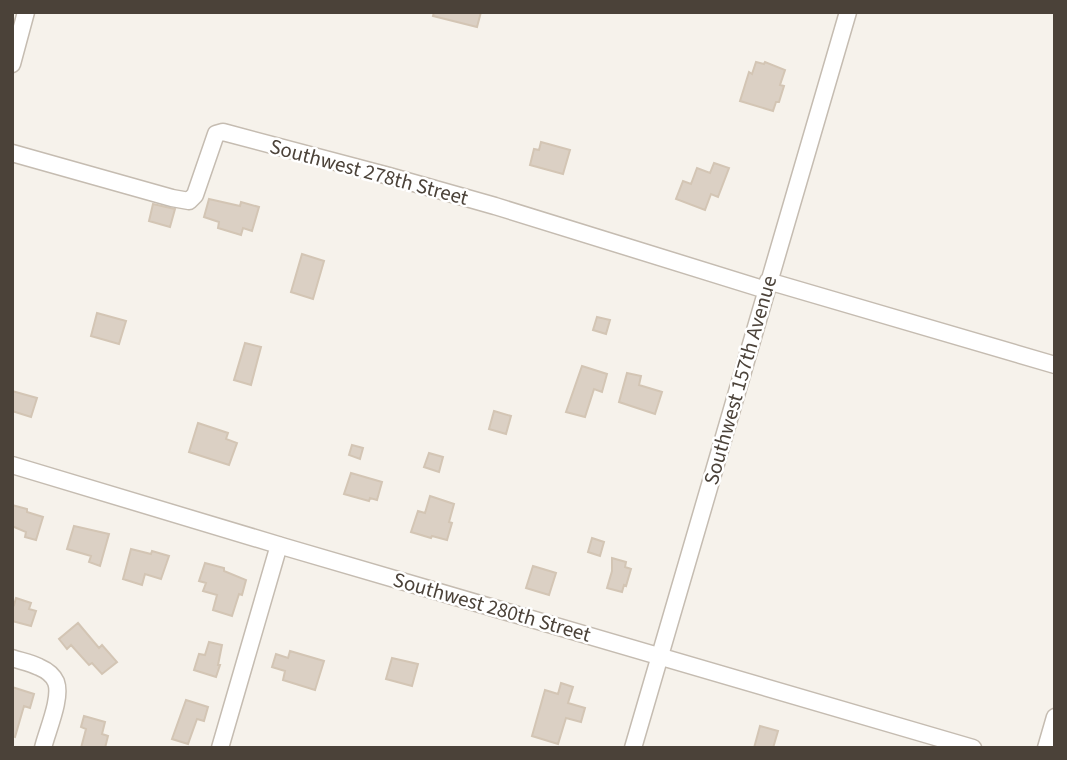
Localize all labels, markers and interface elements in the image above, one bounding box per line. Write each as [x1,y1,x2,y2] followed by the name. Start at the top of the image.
[266,131,472,213] street label: Southwest 278th Street
[696,272,784,488] street label: Southwest 157th Avenue
[390,564,594,650] street label: Southwest 280th Street

